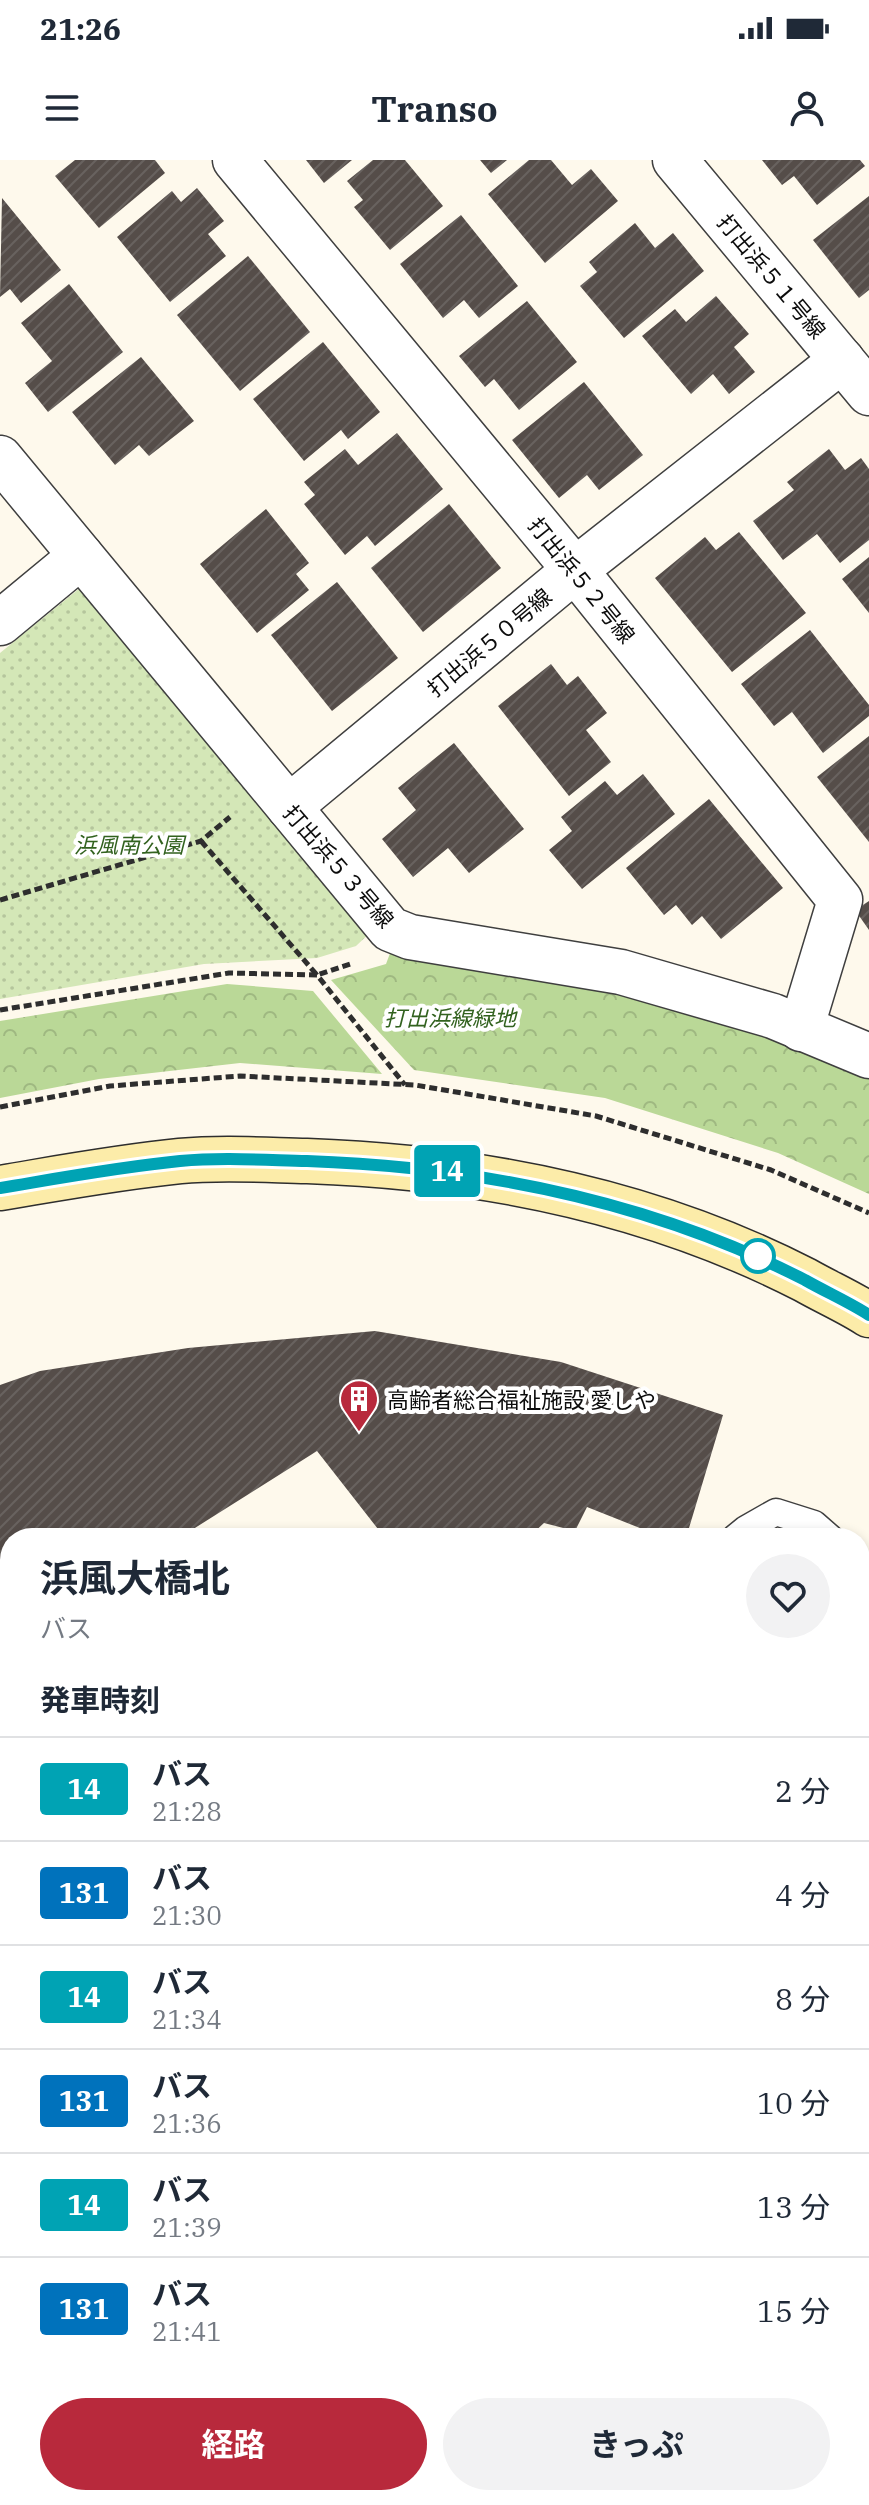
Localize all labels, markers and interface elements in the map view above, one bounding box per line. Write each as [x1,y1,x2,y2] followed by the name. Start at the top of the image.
[40,9,121,48] text: 21:26
[371,85,498,132] text: Transo
[40,86,84,130] icon: menu
[785,86,829,130] icon: person
[711,208,833,344] street label: 打出浜５１号線
[522,511,642,649] street label: 打出浜５２号線
[421,581,557,703] street label: 打出浜５０号線
[278,798,400,934] street label: 打出浜５３号線
[74,830,187,859] park label: 浜風南公園
[384,1003,518,1032] park label: 打出浜線緑地
[411,1145,483,1197] line badge: 14
[430,1152,464,1189] text: 14
[741,1239,775,1273] unlabelled marker
[338,1378,380,1433] building icon: 高齢者総合福祉施設 愛しや
[387,1385,656,1414] place label: 高齢者総合福祉施設 愛しや
[40,1553,230,1602] text: 浜風大橋北
[746,1554,830,1638] button: heart
[40,1611,92,1645] text: バス
[40,1680,160,1719] text: 発車時刻
[152,1754,212,1793] text: バス
[67,1770,101,1807] text: 14
[775,1771,830,1810] text: 2 分
[152,1794,222,1828] text: 21:28
[152,1858,212,1897] text: バス
[59,1874,109,1911] text: 131
[775,1875,830,1914] text: 4 分
[152,1898,222,1932] text: 21:30
[152,1962,212,2001] text: バス
[67,1978,101,2015] text: 14
[775,1979,830,2018] text: 8 分
[152,2002,222,2036] text: 21:34
[152,2066,212,2105] text: バス
[59,2082,109,2119] text: 131
[757,2083,830,2122] text: 10 分
[152,2106,222,2140] text: 21:36
[152,2170,212,2209] text: バス
[67,2186,101,2223] text: 14
[757,2187,830,2226] text: 13 分
[152,2210,222,2244] text: 21:39
[152,2274,212,2313] text: バス
[59,2290,109,2327] text: 131
[757,2291,830,2330] text: 15 分
[152,2314,222,2348] text: 21:41
[40,2398,427,2490] button: 経路
[443,2398,830,2490] button: きっぷ

